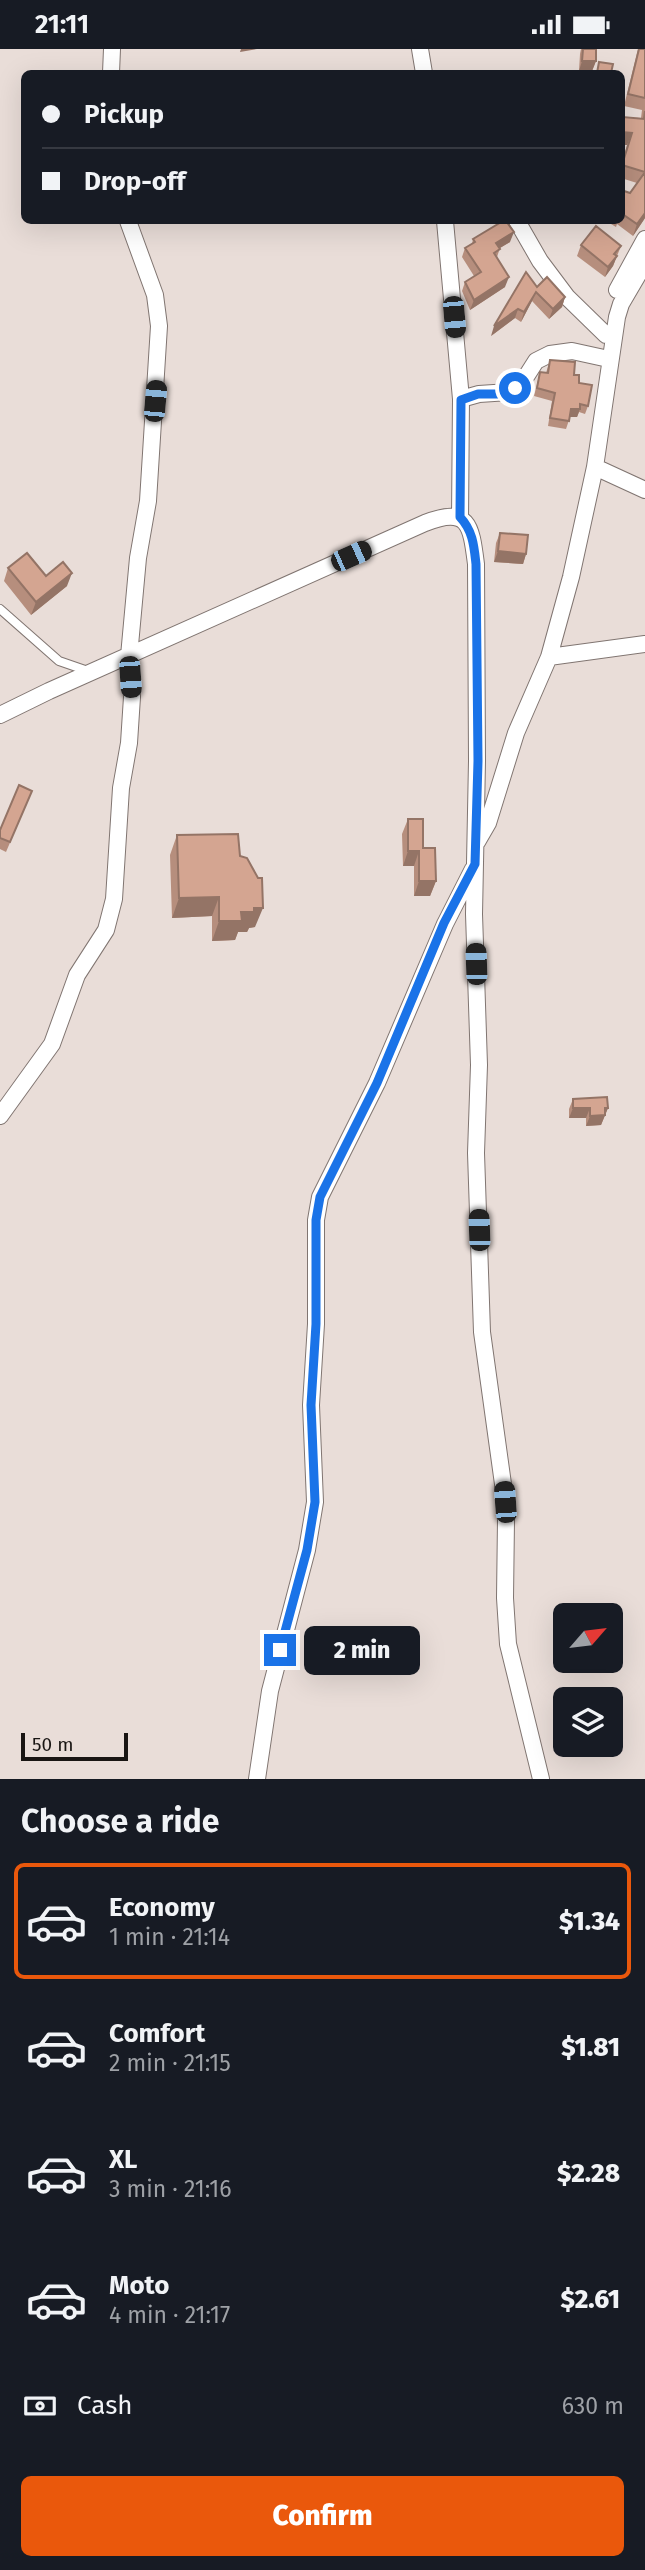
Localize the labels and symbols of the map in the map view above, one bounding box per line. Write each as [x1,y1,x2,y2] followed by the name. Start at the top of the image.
[442,295,467,339] car
[499,372,531,404] route start
[143,379,168,423] car
[328,538,375,574] car
[119,655,142,699] car
[465,943,488,985] car
[468,1209,491,1251] car
[494,1480,517,1524] car
[553,1603,623,1673] north arrow
[304,1625,420,1675] callout: 2 min
[264,1634,296,1666] route end
[21,1730,128,1762] scale bar

